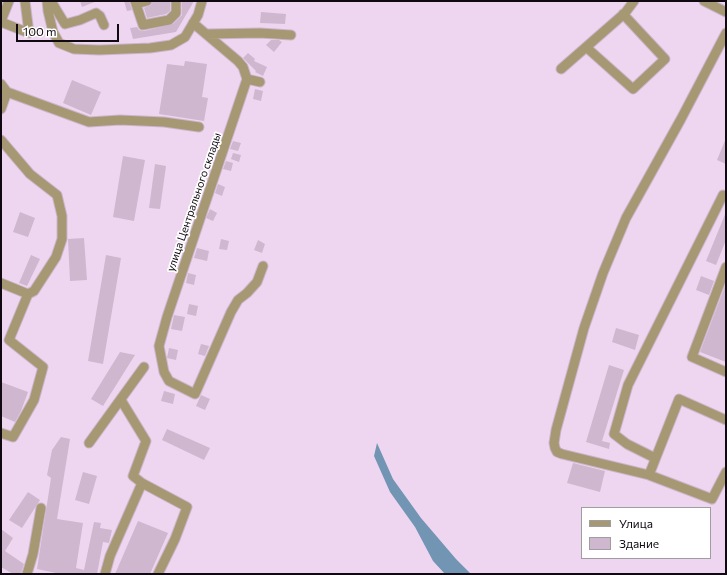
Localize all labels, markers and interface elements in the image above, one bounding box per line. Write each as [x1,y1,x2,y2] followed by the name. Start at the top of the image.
[18,16,121,42] scale bar
[23,24,57,38] text: 100 m
[164,131,224,273] street label: улица Центрального склады
[581,507,711,559] legend
[619,516,653,530] text: Улица
[619,536,659,550] text: Здание

